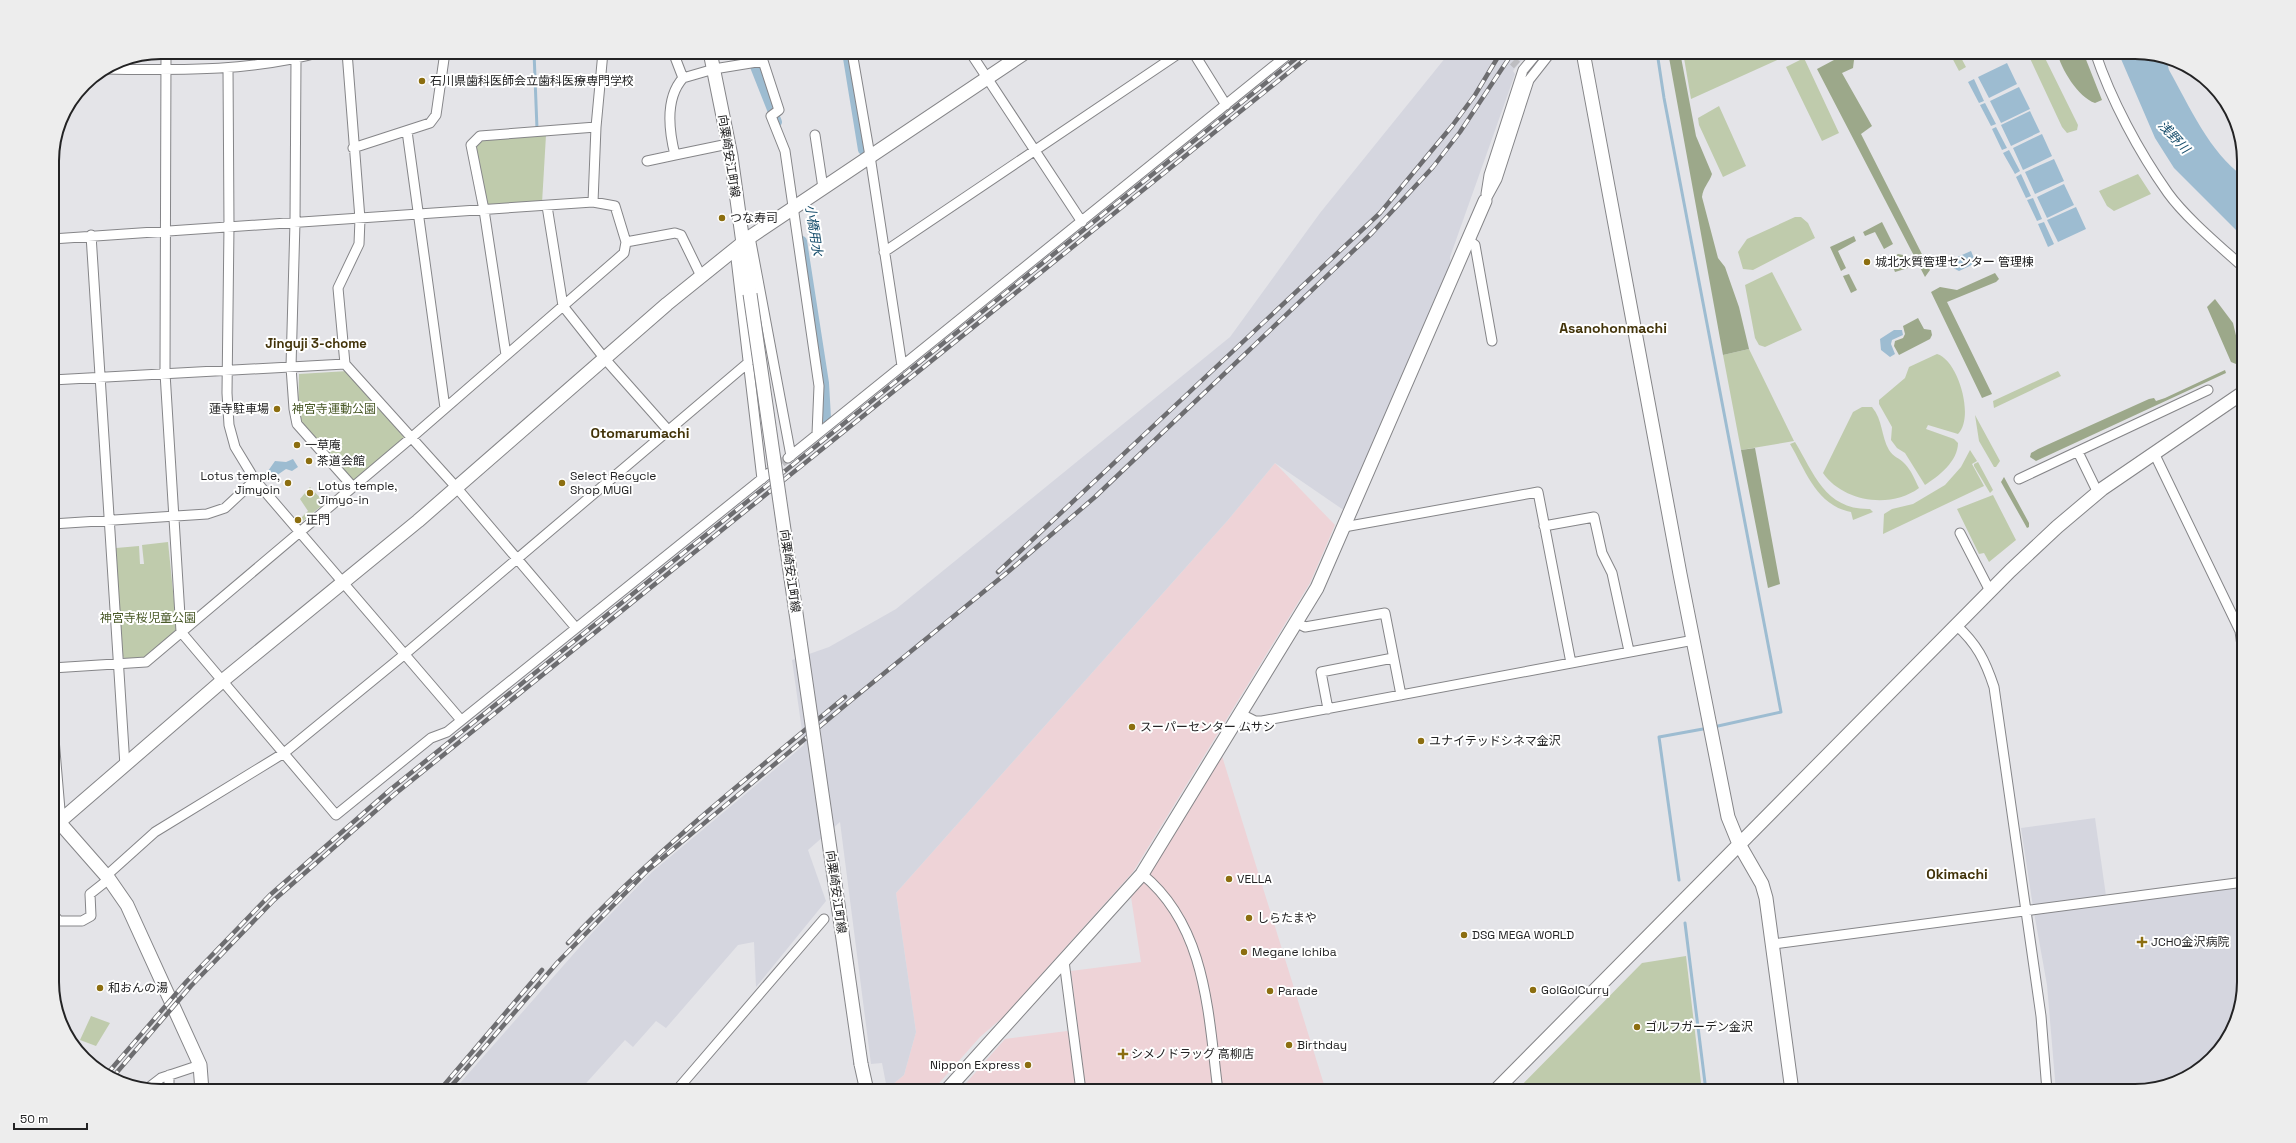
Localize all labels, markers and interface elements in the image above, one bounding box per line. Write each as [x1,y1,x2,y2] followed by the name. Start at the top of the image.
[430,73,634,89] place label: 石川県歯科医師会立歯科医療専門学校
[417,76,427,86] marker: 石川県歯科医師会立歯科医療専門学校
[715,113,743,199] street label: 向粟崎安江町線
[2154,117,2195,159] water label: 浅野川
[802,203,827,259] water label: 小橋用水
[730,210,778,226] place label: つな寿司
[717,213,727,223] marker: つな寿司
[1875,254,2034,270] place label: 城北水質管理センター 管理棟
[1862,257,1872,267] marker: 城北水質管理センター 管理棟
[1559,319,1667,337] district label: Asanohonmachi
[265,335,367,352] district label: Jinguji 3-chome
[209,401,269,417] place label: 蓮寺駐車場
[292,401,376,417] park label: 神宮寺運動公園
[272,404,282,414] marker: 蓮寺駐車場
[591,424,689,442] district label: Otomarumachi
[305,437,341,453] place label: 一草庵
[292,440,302,450] marker: 一草庵
[317,453,365,469] place label: 茶道会館
[304,456,314,466] marker: 茶道会館
[201,468,280,498] place label: Lotus temple, Jimyoin
[570,468,656,498] place label: Select Recycle Shop MUGI
[283,478,293,488] marker: Lotus temple, Jimyoin
[318,478,397,508] place label: Lotus temple, Jimyo-in
[557,478,567,488] marker: Select Recycle Shop MUGI
[305,488,315,498] marker: Lotus temple, Jimyo-in
[306,512,330,528] place label: 正門
[293,515,303,525] marker: 正門
[776,528,804,614] street label: 向粟崎安江町線
[100,610,196,626] park label: 神宮寺桜児童公園
[1140,719,1275,735] place label: スーパーセンター ムサシ
[1127,722,1137,732] marker: スーパーセンター ムサシ
[1429,733,1561,749] place label: ユナイテッドシネマ金沢
[1416,736,1426,746] marker: ユナイテッドシネマ金沢
[822,849,850,935] street label: 向粟崎安江町線
[1926,865,1988,883] district label: Okimachi
[1237,871,1272,887] place label: VELLA
[1224,874,1234,884] marker: VELLA
[1257,910,1317,926] place label: しらたまや
[1244,913,1254,923] marker: しらたまや
[1472,927,1574,943] place label: DSG MEGA WORLD
[1459,930,1469,940] marker: DSG MEGA WORLD
[2151,934,2230,950] place label: JCHO金沢病院
[2136,936,2148,948] marker: JCHO金沢病院
[1252,944,1337,960] place label: Megane Ichiba
[1239,947,1249,957] marker: Megane Ichiba
[108,980,168,996] place label: 和おんの湯
[1541,982,1609,998] place label: Go!Go!Curry
[95,983,105,993] marker: 和おんの湯
[1278,983,1318,999] place label: Parade
[1528,985,1538,995] marker: Go!Go!Curry
[1265,986,1275,996] marker: Parade
[1645,1019,1753,1035] place label: ゴルフガーデン金沢
[1632,1022,1642,1032] marker: ゴルフガーデン金沢
[1297,1037,1347,1053] place label: Birthday
[1284,1040,1294,1050] marker: Birthday
[1131,1046,1254,1062] place label: シメノドラッグ 高柳店
[1118,1049,1128,1059] marker: シメノドラッグ 高柳店
[930,1057,1020,1073] place label: Nippon Express
[1023,1060,1033,1070] marker: Nippon Express
[14,1105,87,1131] scale bar
[20,1111,48,1127] text: 50 m

